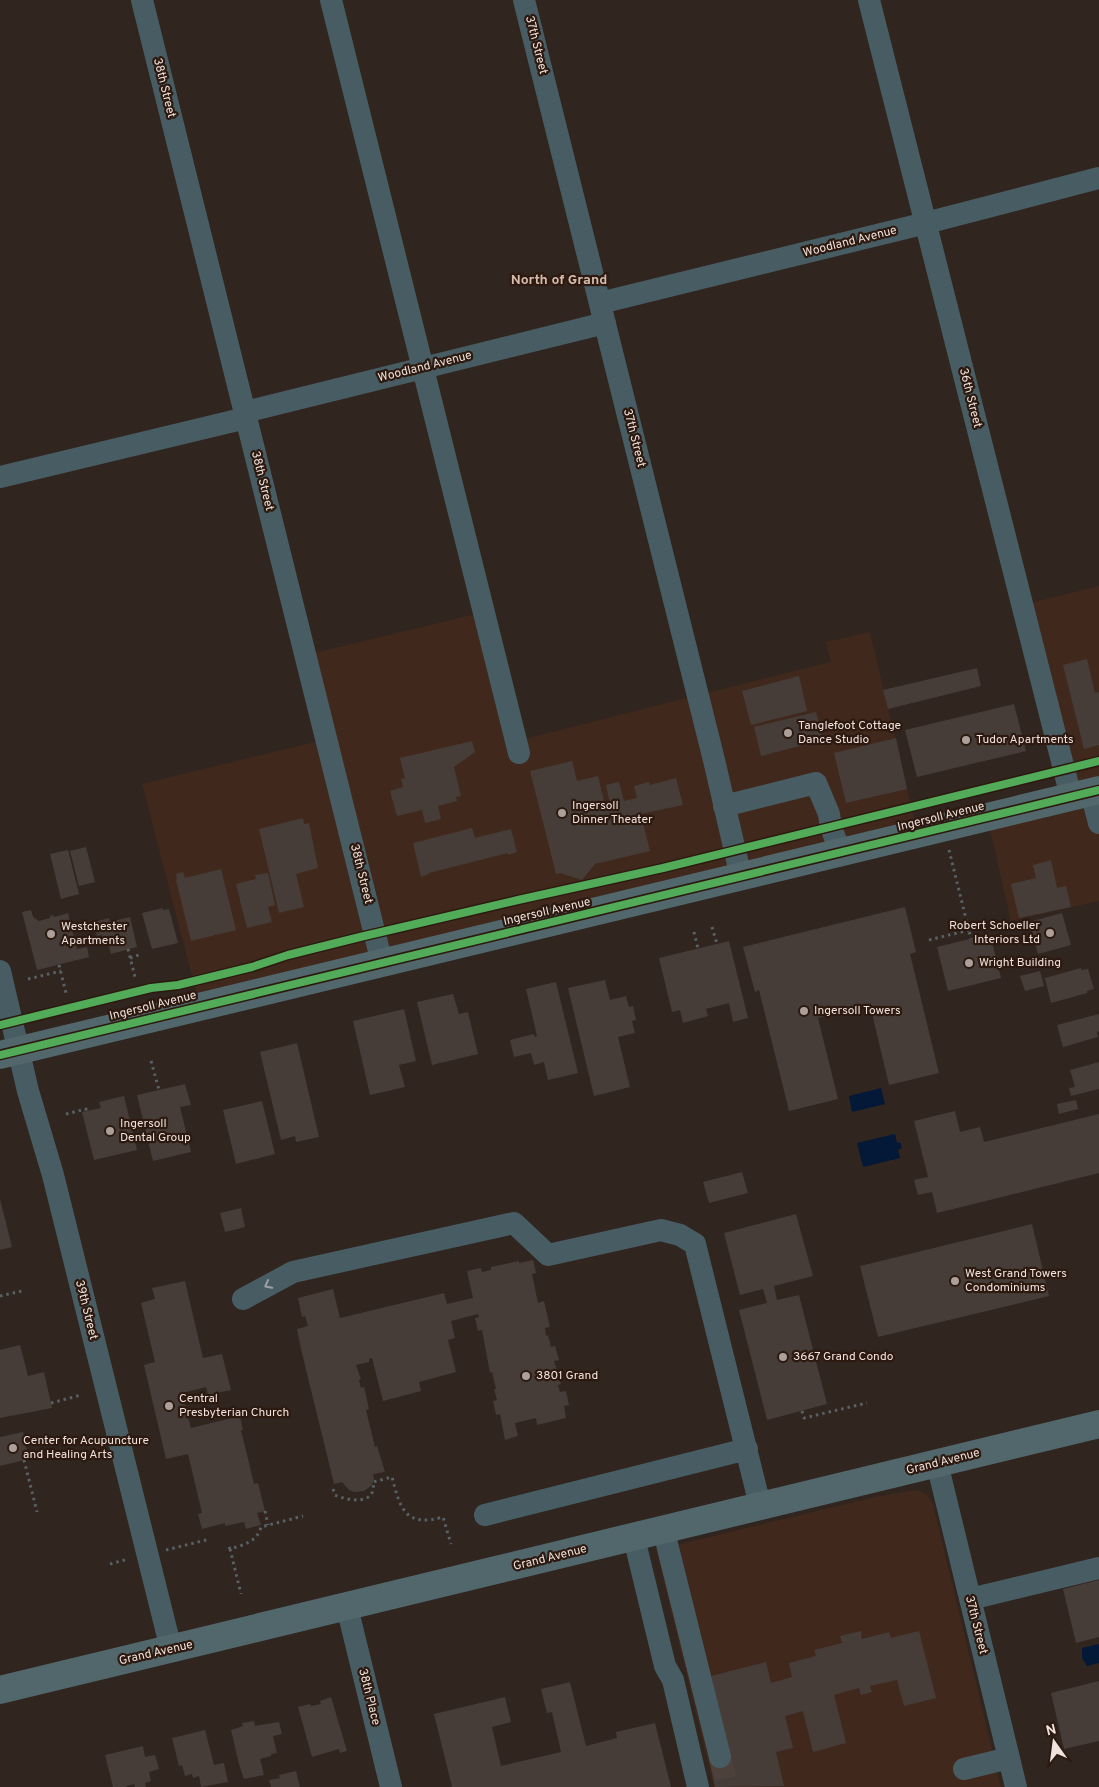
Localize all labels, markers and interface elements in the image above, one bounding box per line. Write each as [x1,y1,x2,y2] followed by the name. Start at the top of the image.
[521,14,551,76] street label: 37th Street
[149,56,179,120] street label: 38th Street
[801,223,899,261] street label: Woodland Avenue
[511,272,607,289] district label: North of Grand
[376,348,474,386] street label: Woodland Avenue
[955,366,985,430] street label: 36th Street
[619,407,649,469] street label: 37th Street
[247,449,277,513] street label: 38th Street
[798,718,901,748] place label: Tanglefoot Cottage Dance Studio
[782,727,794,739] marker: Tanglefoot Cottage Dance Studio
[976,732,1074,748] place label: Tudor Apartments
[960,734,972,746] marker: Tudor Apartments
[572,798,653,828] place label: Ingersoll Dinner Theater
[896,798,986,836] street label: Ingersoll Avenue
[556,807,568,819] marker: Ingersoll Dinner Theater
[346,842,376,906] street label: 38th Street
[502,894,592,930] street label: Ingersoll Avenue
[949,918,1040,948] place label: Robert Schoeller Interiors Ltd
[61,919,128,949] place label: Westchester Apartments
[1044,927,1056,939] marker: Robert Schoeller Interiors Ltd
[45,928,57,940] marker: Westchester Apartments
[979,955,1061,971] place label: Wright Building
[963,957,975,969] marker: Wright Building
[108,987,198,1025] street label: Ingersoll Avenue
[814,1003,901,1019] place label: Ingersoll Towers
[798,1005,810,1017] marker: Ingersoll Towers
[120,1116,191,1146] place label: Ingersoll Dental Group
[104,1125,116,1137] marker: Ingersoll Dental Group
[965,1266,1067,1296] place label: West Grand Towers Condominiums
[949,1275,961,1287] marker: West Grand Towers Condominiums
[71,1278,101,1342] street label: 39th Street
[264,1279,273,1289] one-way arrow
[793,1349,894,1365] place label: 3667 Grand Condo
[777,1351,789,1363] marker: 3667 Grand Condo
[536,1368,598,1384] place label: 3801 Grand
[520,1370,532,1382] marker: 3801 Grand
[179,1391,289,1421] place label: Central Presbyterian Church
[163,1400,175,1412] marker: Central Presbyterian Church
[23,1433,149,1463] place label: Center for Acupuncture and Healing Arts
[7,1442,19,1454] marker: Center for Acupuncture and Healing Arts
[905,1445,981,1479] street label: Grand Avenue
[512,1541,588,1575] street label: Grand Avenue
[961,1594,991,1656] street label: 37th Street
[118,1637,194,1669] street label: Grand Avenue
[354,1667,384,1727] street label: 38th Place
[1029,1717,1079,1767] north arrow
[1044,1721,1058,1740] text: N

